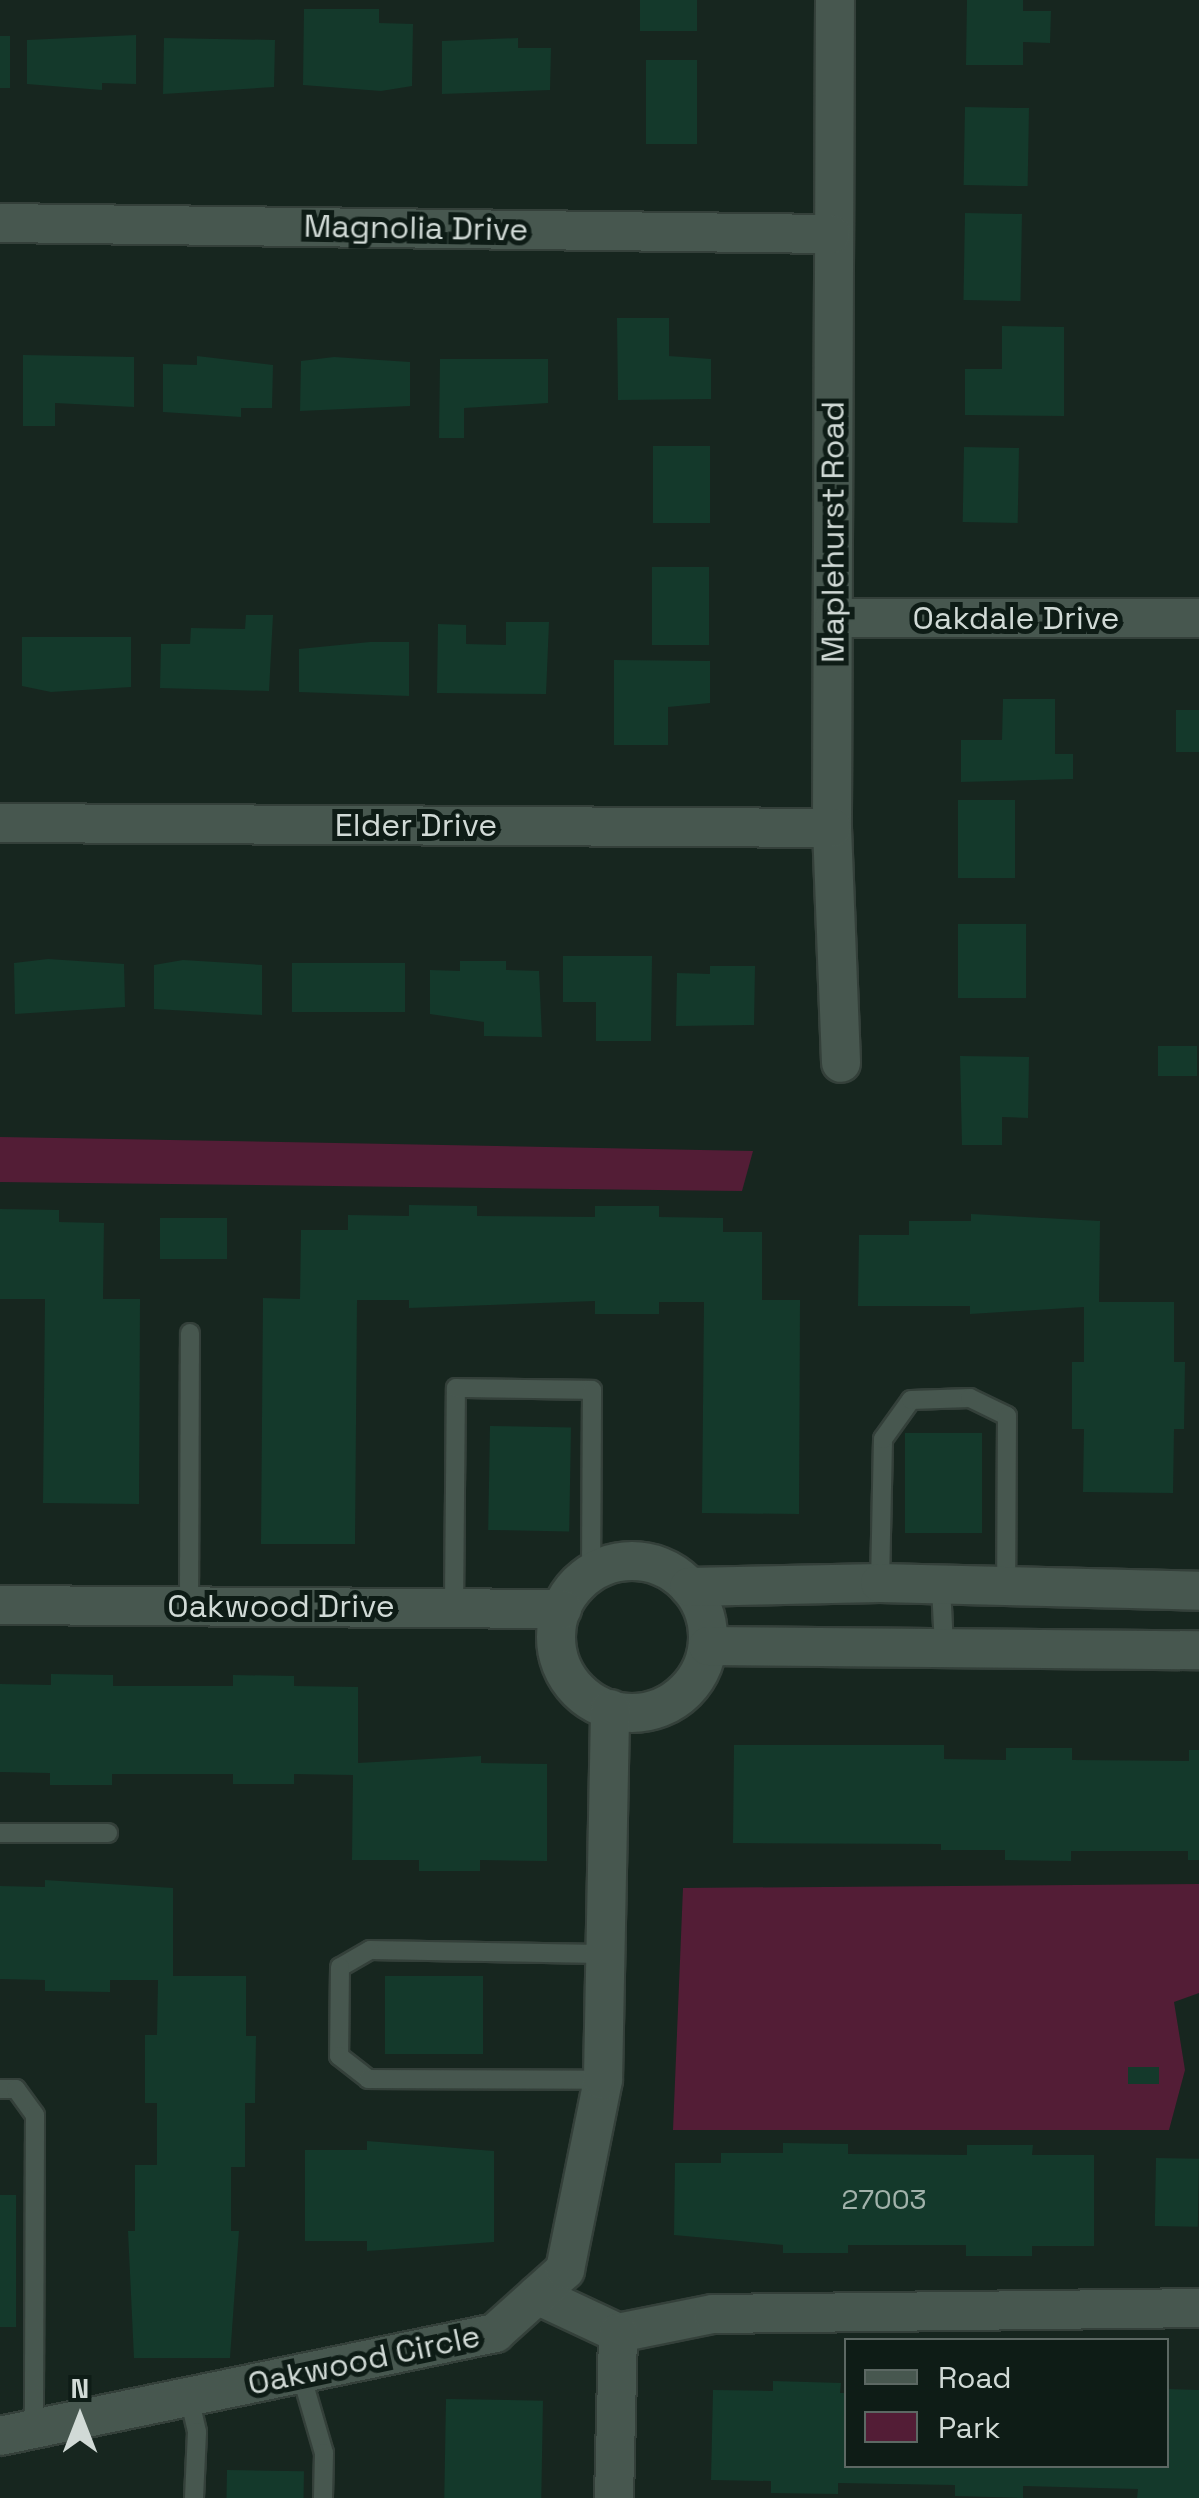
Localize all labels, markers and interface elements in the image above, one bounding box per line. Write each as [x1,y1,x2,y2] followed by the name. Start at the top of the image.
[303,207,529,249] street label: Magnolia Drive
[814,401,852,663] street label: Maplehurst Road
[913,599,1119,637] street label: Oakdale Drive
[335,806,497,844] street label: Elder Drive
[167,1587,395,1625] street label: Oakwood Drive
[841,2182,927,2216] house number: 27003
[244,2317,484,2403] street label: Oakwood Circle
[844,2338,1169,2468] legend
[938,2358,1012,2397] text: Road
[30,2368,130,2468] north arrow
[71,2370,89,2406] text: N
[938,2408,1000,2447] text: Park

